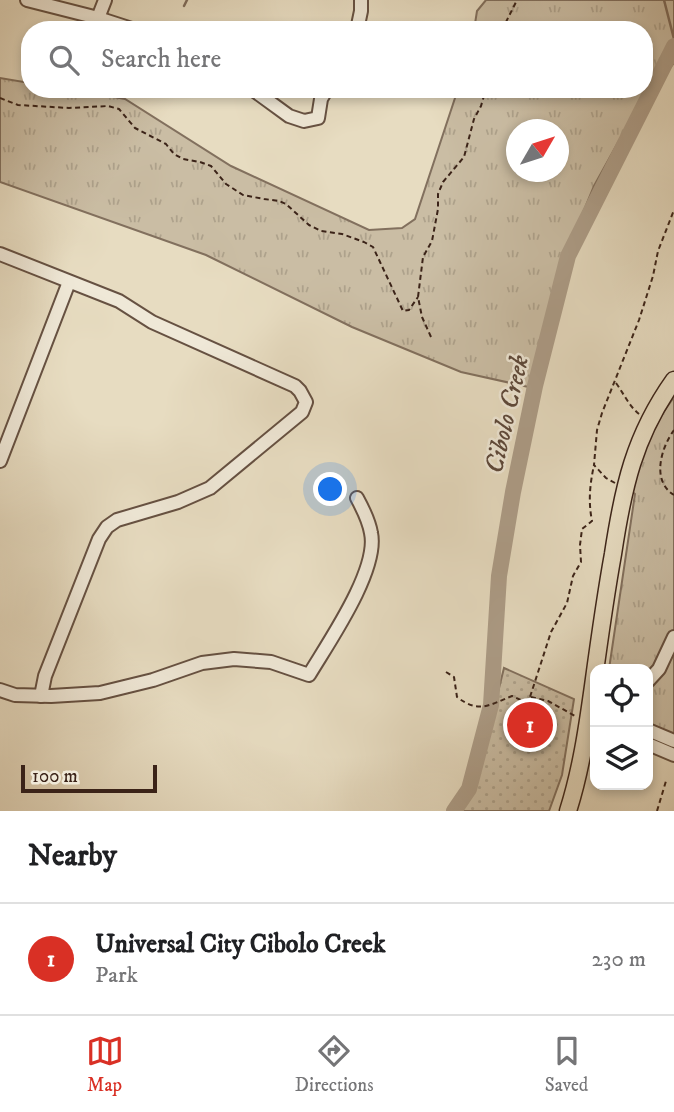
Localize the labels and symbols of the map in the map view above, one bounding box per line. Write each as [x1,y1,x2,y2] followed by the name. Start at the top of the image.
[506,119,569,182] north arrow
[478,352,537,477] water label: Cibolo Creek
[313,472,347,506] your location
[507,699,553,751] pin: 1
[21,762,158,794] scale bar

